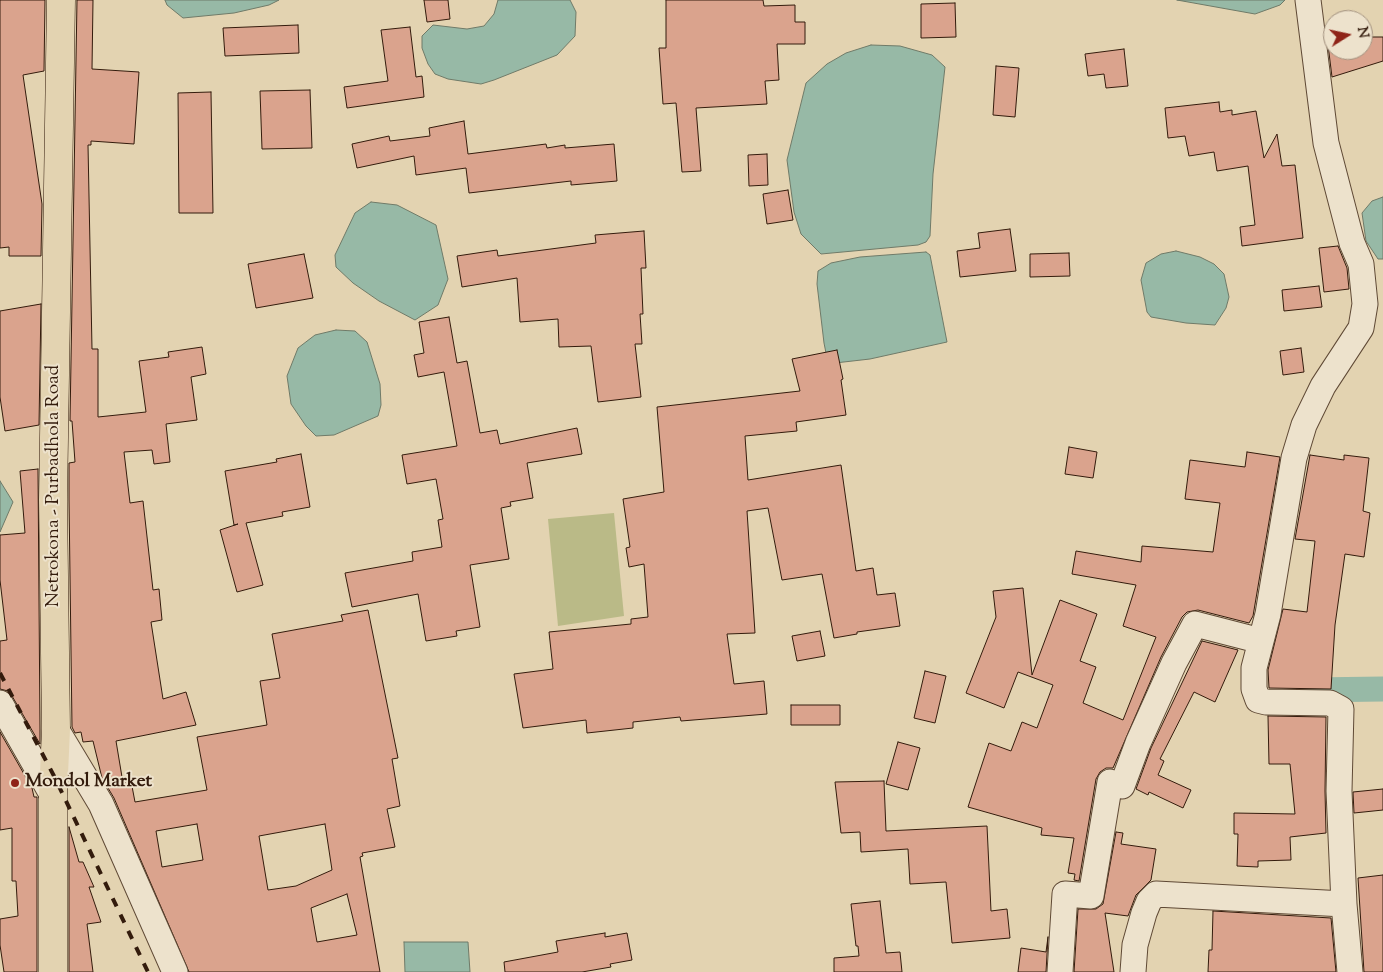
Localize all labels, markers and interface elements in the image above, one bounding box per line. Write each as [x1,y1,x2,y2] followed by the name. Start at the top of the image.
[1323,10,1373,60] north arrow
[1351,25,1373,40] text: N
[44,365,66,607] street label: Netrokona - Purbadhola Road
[25,772,152,794] place label: Mondol Market
[9,777,21,789] marker: Mondol Market

